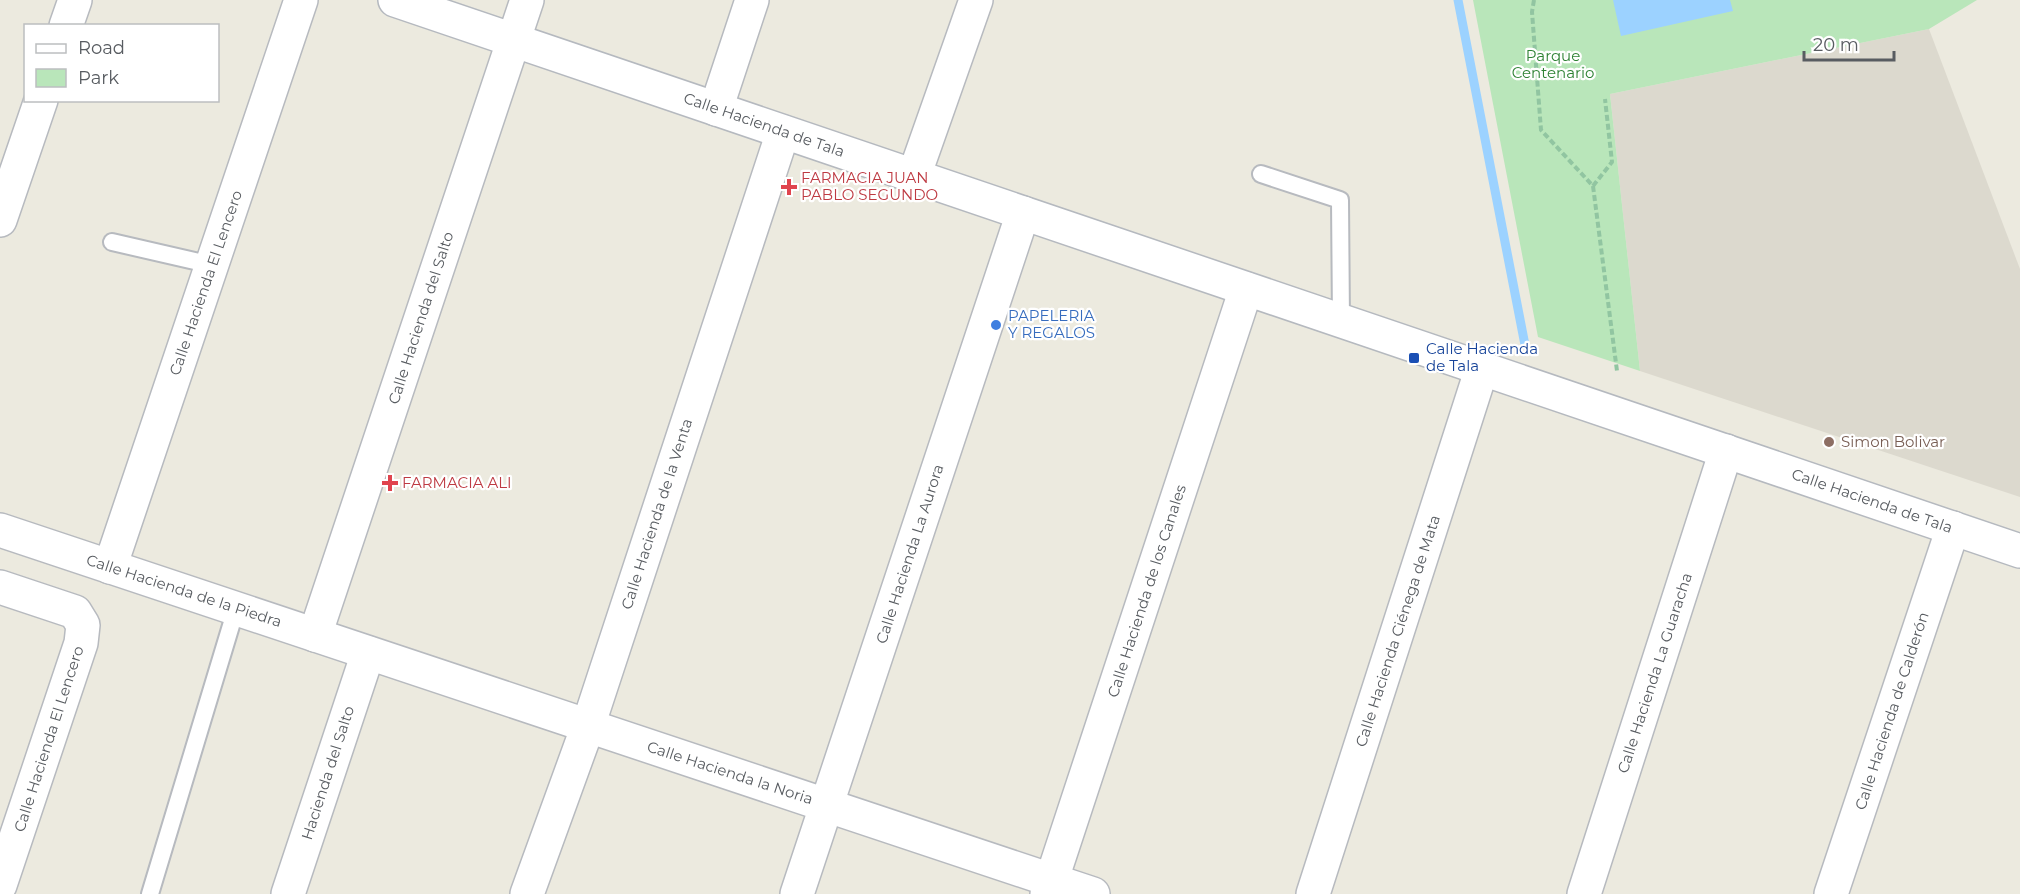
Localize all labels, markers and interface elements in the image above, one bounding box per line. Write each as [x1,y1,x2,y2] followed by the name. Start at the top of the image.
[24,24,219,102] legend
[1804,24,1894,62] scale bar
[1813,34,1859,56] text: 20 m
[78,37,125,59] text: Road
[1512,46,1594,82] park label: Parque Centenario
[78,67,119,89] text: Park
[681,88,847,161] street label: Calle Hacienda de Tala
[801,168,938,204] place label: FARMACIA JUAN PABLO SEGUNDO
[782,180,796,194] marker: FARMACIA JUAN PABLO SEGUNDO
[165,188,246,378] street label: Calle Hacienda El Lencero
[384,229,457,407] street label: Calle Hacienda del Salto
[1008,306,1095,342] place label: PAPELERIA Y REGALOS
[989,318,1003,332] marker: PAPELERIA Y REGALOS
[1426,339,1538,375] place label: Calle Hacienda de Tala
[1407,351,1421,365] marker: Calle Hacienda de Tala
[617,416,696,612] street label: Calle Hacienda de la Venta
[1841,432,1945,451] place label: Simon Bolivar
[1822,435,1836,449] marker: Simon Bolivar
[871,462,948,646] street label: Calle Hacienda La Aurora
[1789,464,1955,537] street label: Calle Hacienda de Tala
[402,473,512,492] place label: FARMACIA ALI
[383,476,397,490] marker: FARMACIA ALI
[1103,482,1190,700] street label: Calle Hacienda de los Canales
[1351,512,1444,749] street label: Calle Hacienda Ciénega de Mata
[84,550,284,631] street label: Calle Hacienda de la Piedra
[1613,570,1696,776] street label: Calle Hacienda La Guaracha
[1850,609,1933,812] street label: Calle Hacienda de Calderón
[9,643,88,834] street label: Calle Hacienda El Lencero
[297,703,358,842] street label: Hacienda del Salto
[645,737,815,808] street label: Calle Hacienda la Noria

